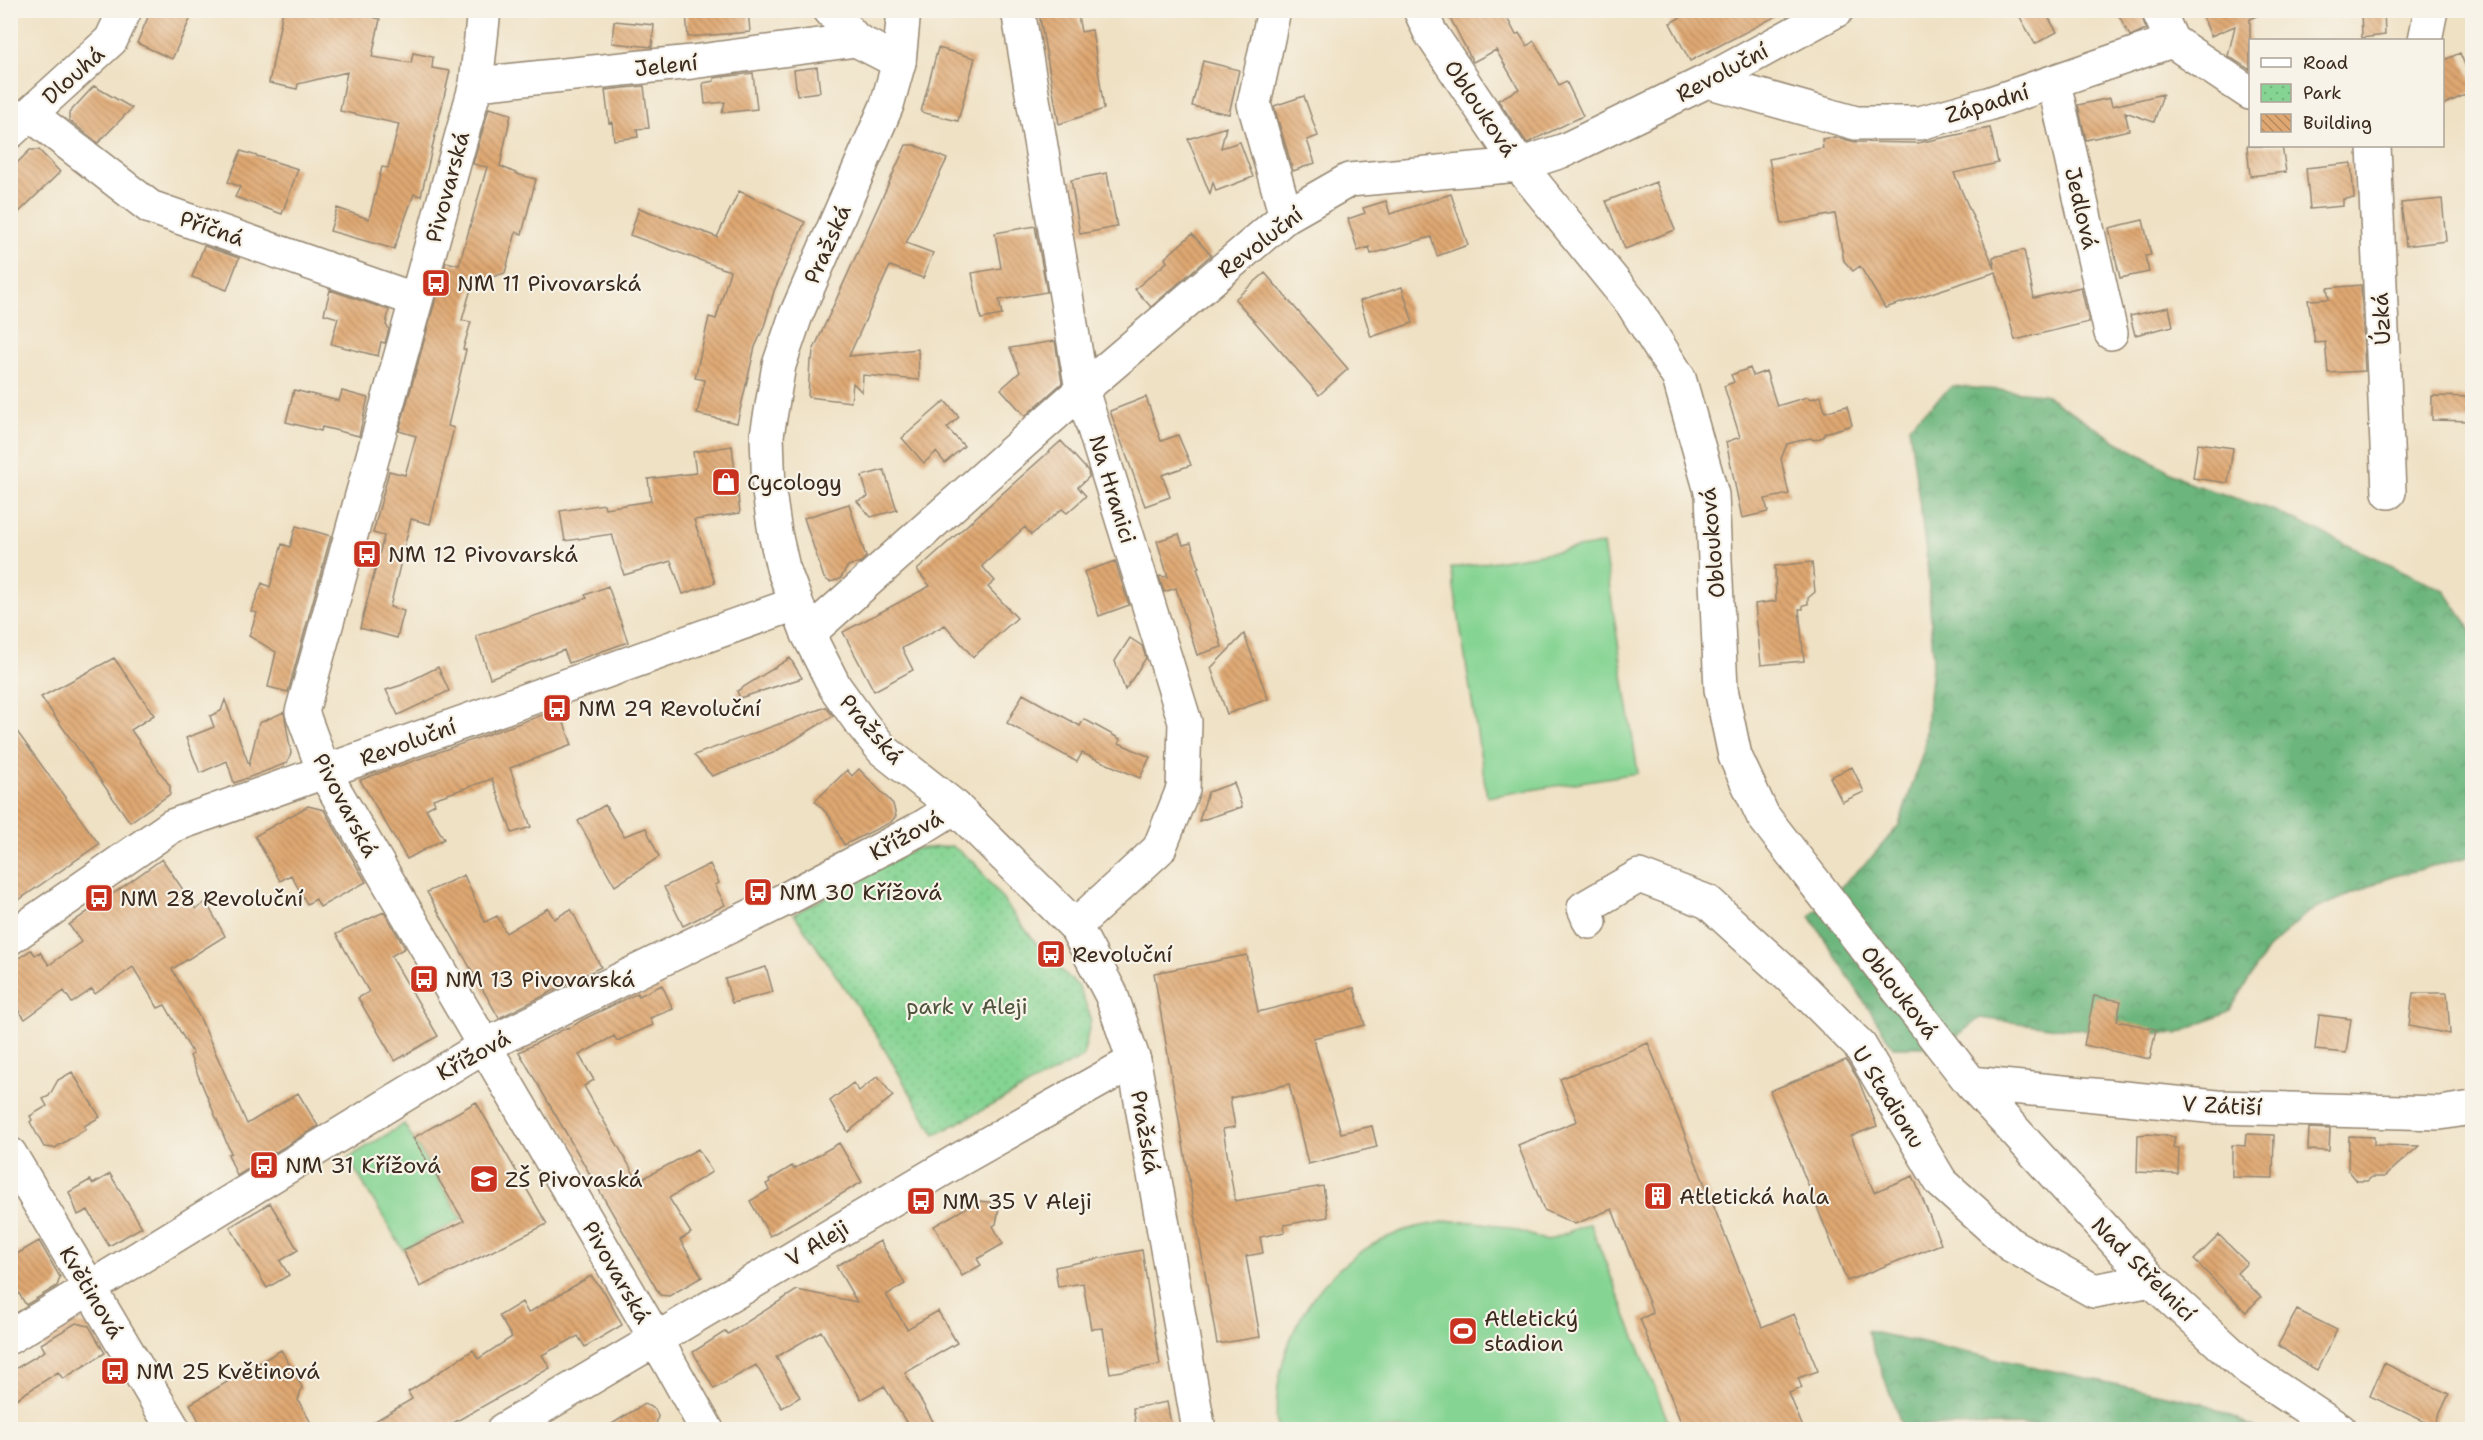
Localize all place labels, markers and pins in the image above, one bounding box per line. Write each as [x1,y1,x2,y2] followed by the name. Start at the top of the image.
[420,267,452,299] bus stop icon: NM 11 Pivovarská
[457,269,641,298] place label: NM 11 Pivovarská
[710,466,742,498] shop icon: Cycology
[747,468,842,497] place label: Cycology
[351,538,383,570] bus stop icon: NM 12 Pivovarská
[388,540,578,569] place label: NM 12 Pivovarská
[541,692,573,724] bus stop icon: NM 29 Revoluční
[578,694,761,723] place label: NM 29 Revoluční
[742,876,774,908] bus stop icon: NM 30 Křížová
[779,878,942,907] place label: NM 30 Křížová
[83,882,115,914] bus stop icon: NM 28 Revoluční
[120,884,303,913] place label: NM 28 Revoluční
[1035,938,1067,970] bus stop icon: Revoluční
[1072,940,1172,969] place label: Revoluční
[408,963,440,995] bus stop icon: NM 13 Pivovarská
[445,965,635,994] place label: NM 13 Pivovarská
[248,1149,280,1181] bus stop icon: NM 31 Křížová
[285,1151,441,1180] place label: NM 31 Křížová
[468,1163,500,1195] school or university icon: ZŠ Pivovaská
[505,1165,643,1194] place label: ZŠ Pivovaská
[1642,1180,1674,1212] building icon: Atletická hala
[1679,1182,1829,1211] place label: Atletická hala
[905,1185,937,1217] bus stop icon: NM 35 V Aleji
[942,1187,1092,1216] place label: NM 35 V Aleji
[1484,1304,1578,1358] place label: Atletický stadion
[1447,1315,1479,1347] sports icon: Atletický stadion
[99,1355,131,1387] bus stop icon: NM 25 Květinová
[136,1357,320,1386] place label: NM 25 Květinová

